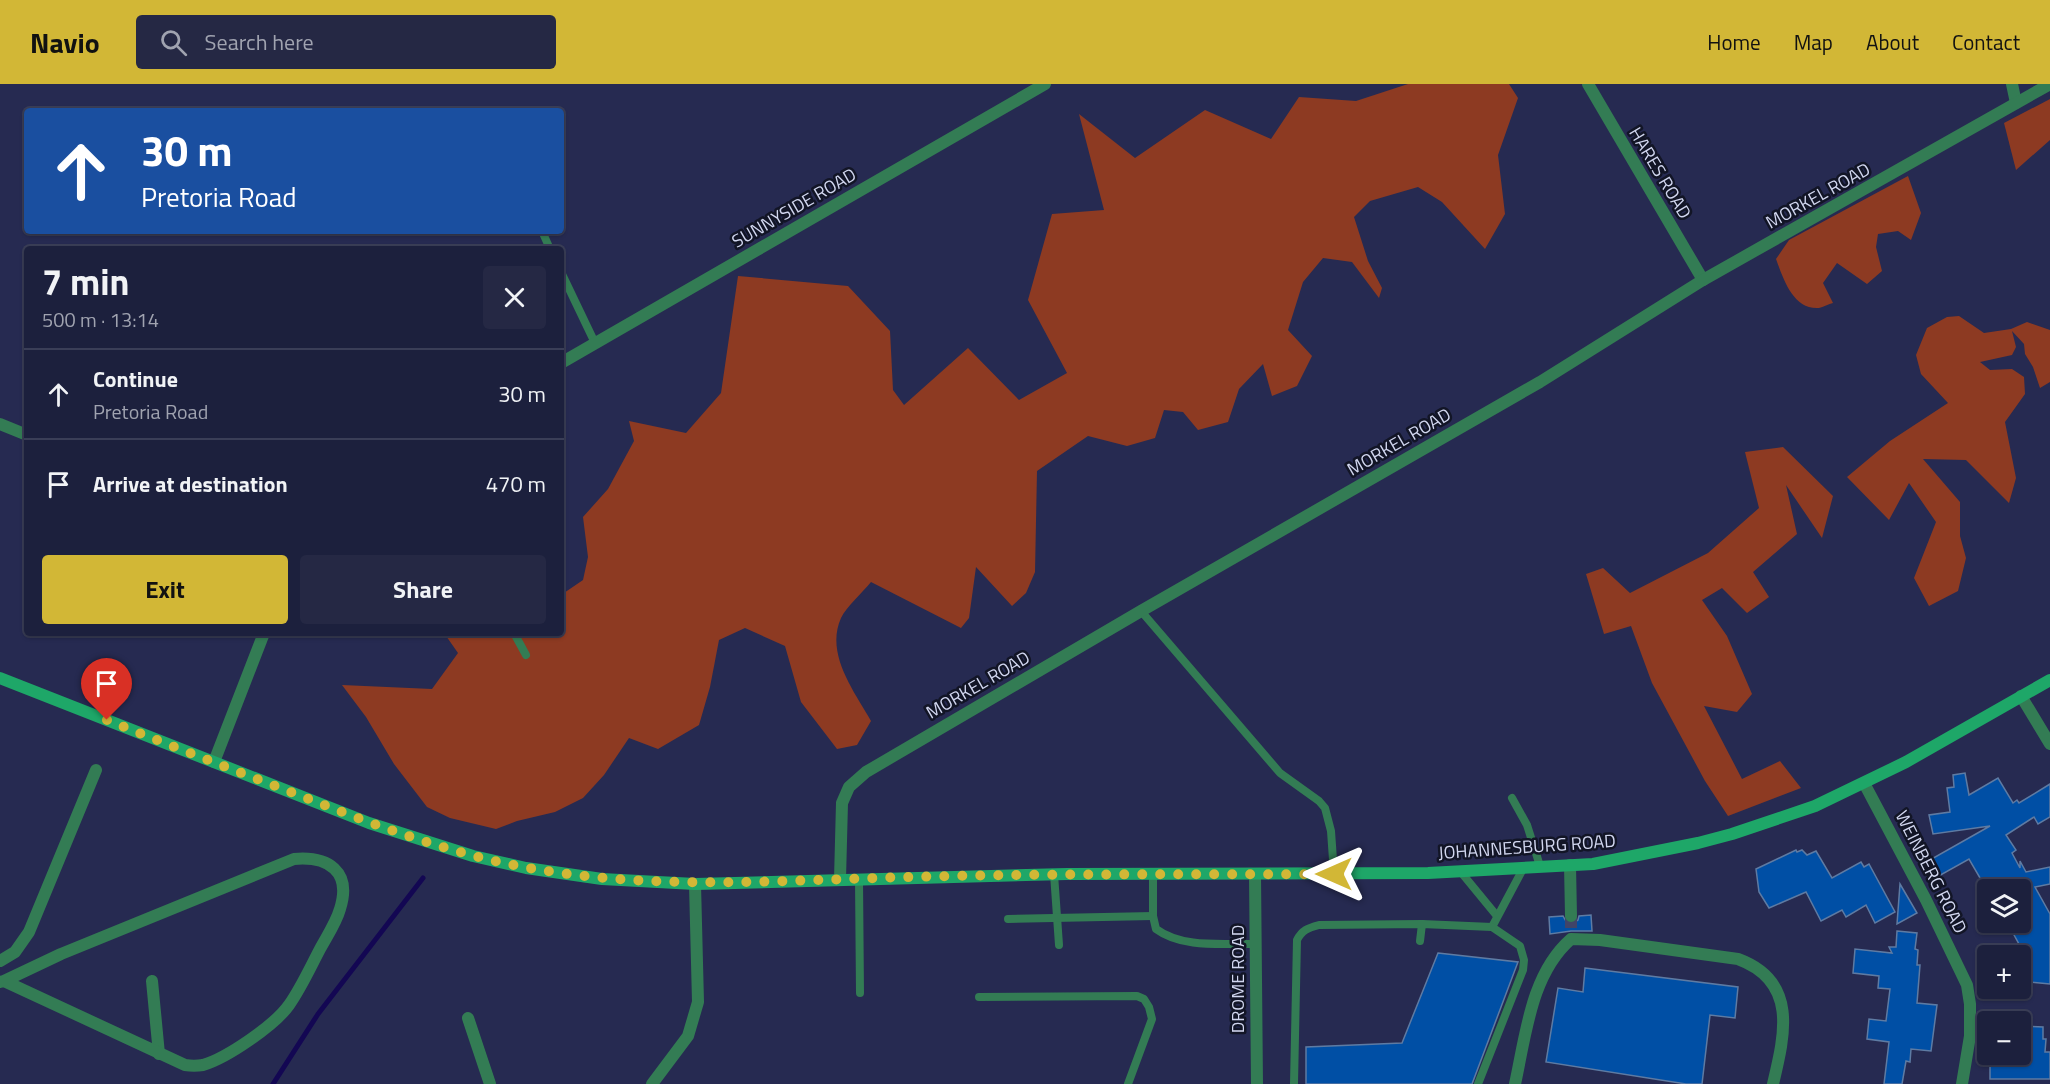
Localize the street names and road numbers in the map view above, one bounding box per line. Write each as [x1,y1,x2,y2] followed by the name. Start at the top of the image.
[1622,122,1698,224] street label: HARES ROAD
[1760,156,1875,235] street label: MORKEL ROAD
[726,161,861,254] street label: SUNNYSIDE ROAD
[1342,401,1456,482] street label: MORKEL ROAD
[921,644,1035,725] street label: MORKEL ROAD
[1889,806,1974,938] street label: WEINBERG ROAD
[1437,827,1617,866] street label: JOHANNESBURG ROAD
[1224,925,1251,1033] street label: DROME ROAD

